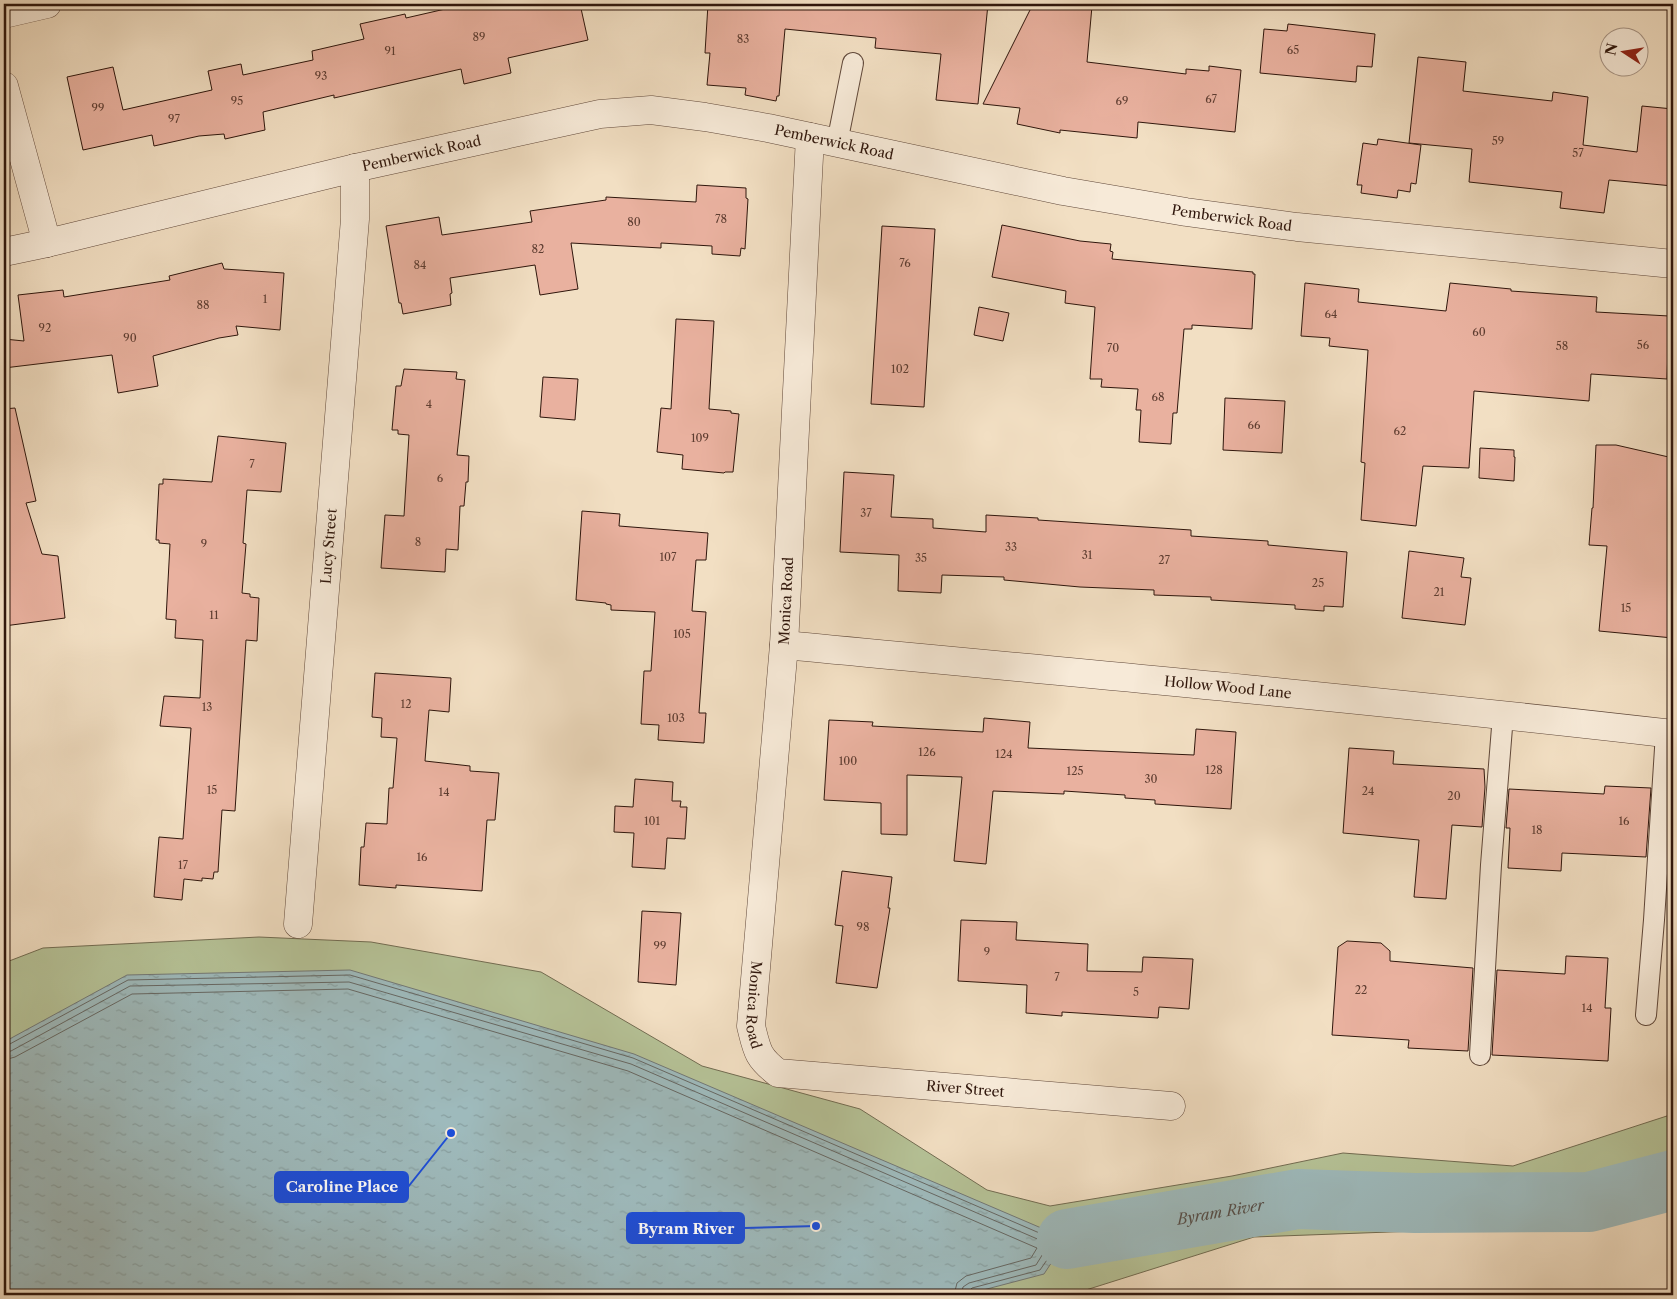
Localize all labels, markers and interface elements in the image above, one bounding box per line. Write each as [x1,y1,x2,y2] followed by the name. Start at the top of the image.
[1600,28,1650,78] north arrow
[473,30,485,44] house number: 89
[737,32,749,46] house number: 83
[1601,41,1621,57] text: N
[1287,43,1299,57] house number: 65
[384,44,396,58] house number: 91
[315,69,327,83] house number: 93
[1205,92,1217,106] house number: 67
[231,94,243,108] house number: 95
[1116,94,1128,108] house number: 69
[92,101,104,115] house number: 99
[168,112,181,126] house number: 97
[773,121,896,164] street label: Pemberwick Road
[360,131,483,175] street label: Pemberwick Road
[1492,134,1504,148] house number: 59
[1572,146,1584,160] house number: 57
[1170,201,1294,235] street label: Pemberwick Road
[715,212,727,226] house number: 78
[627,215,641,229] house number: 80
[532,242,544,256] house number: 82
[899,256,911,270] house number: 76
[414,258,426,272] house number: 84
[263,292,268,306] house number: 1
[196,298,210,312] house number: 88
[1325,307,1337,321] house number: 64
[39,321,51,335] house number: 92
[1472,325,1486,339] house number: 60
[123,331,137,345] house number: 90
[1637,338,1650,352] house number: 56
[1556,339,1568,353] house number: 58
[1107,341,1119,355] house number: 70
[891,362,909,376] house number: 102
[1152,390,1164,404] house number: 68
[426,397,432,411] house number: 4
[1248,418,1261,432] house number: 66
[1394,424,1406,438] house number: 62
[691,431,709,445] house number: 109
[249,457,255,471] house number: 7
[437,471,444,485] house number: 6
[860,506,872,520] house number: 37
[317,508,341,585] street label: Lucy Street
[415,535,421,549] house number: 8
[201,537,207,551] house number: 9
[1005,540,1017,554] house number: 33
[1082,548,1093,562] house number: 31
[659,550,677,564] house number: 107
[915,551,927,565] house number: 35
[1158,553,1170,567] house number: 27
[775,556,797,646] street label: Monica Road
[1312,576,1324,590] house number: 25
[1434,585,1445,599] house number: 21
[1621,601,1631,615] house number: 15
[209,608,219,622] house number: 11
[673,627,691,641] house number: 105
[1163,672,1293,702] street label: Hollow Wood Lane
[401,697,411,711] house number: 12
[202,700,212,714] house number: 13
[667,711,685,725] house number: 103
[918,745,936,759] house number: 126
[995,747,1013,761] house number: 124
[839,754,857,768] house number: 100
[1205,763,1223,777] house number: 128
[1067,764,1083,778] house number: 125
[1144,772,1158,786] house number: 30
[207,783,217,797] house number: 15
[1362,784,1374,798] house number: 24
[439,785,449,799] house number: 14
[1447,789,1461,803] house number: 20
[644,814,660,828] house number: 101
[1618,814,1630,828] house number: 16
[1531,823,1543,837] house number: 18
[416,850,428,864] house number: 16
[178,858,189,872] house number: 17
[857,920,869,934] house number: 98
[654,939,666,953] house number: 99
[984,945,990,959] house number: 9
[742,960,766,1052] street label: Monica Road
[1054,970,1060,984] house number: 7
[1355,983,1367,997] house number: 22
[1133,985,1139,999] house number: 5
[1582,1001,1592,1015] house number: 14
[925,1076,1005,1101] street label: River Street
[275,1172,408,1202] callout: Caroline Place
[286,1177,398,1196] text: Caroline Place
[1175,1195,1267,1229] water label: Byram River
[627,1213,744,1243] callout: Byram River
[638,1219,735,1238] text: Byram River

